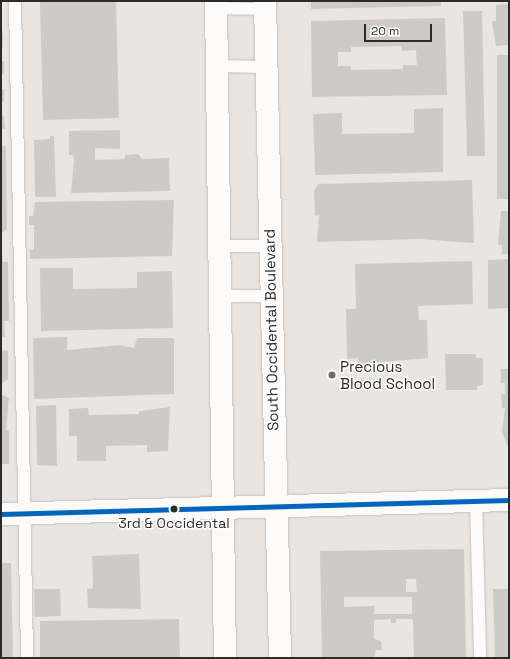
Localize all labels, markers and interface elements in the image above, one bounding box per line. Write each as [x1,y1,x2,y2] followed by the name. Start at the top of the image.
[366,16,434,42] scale bar
[371,23,399,39] text: 20 m
[260,229,282,431] street label: South Occidental Boulevard
[340,357,435,392] place label: Precious Blood School
[327,370,337,380] marker: Precious Blood School
[169,504,179,514] marker: 3rd & Occidental
[118,515,230,531] place label: 3rd & Occidental

